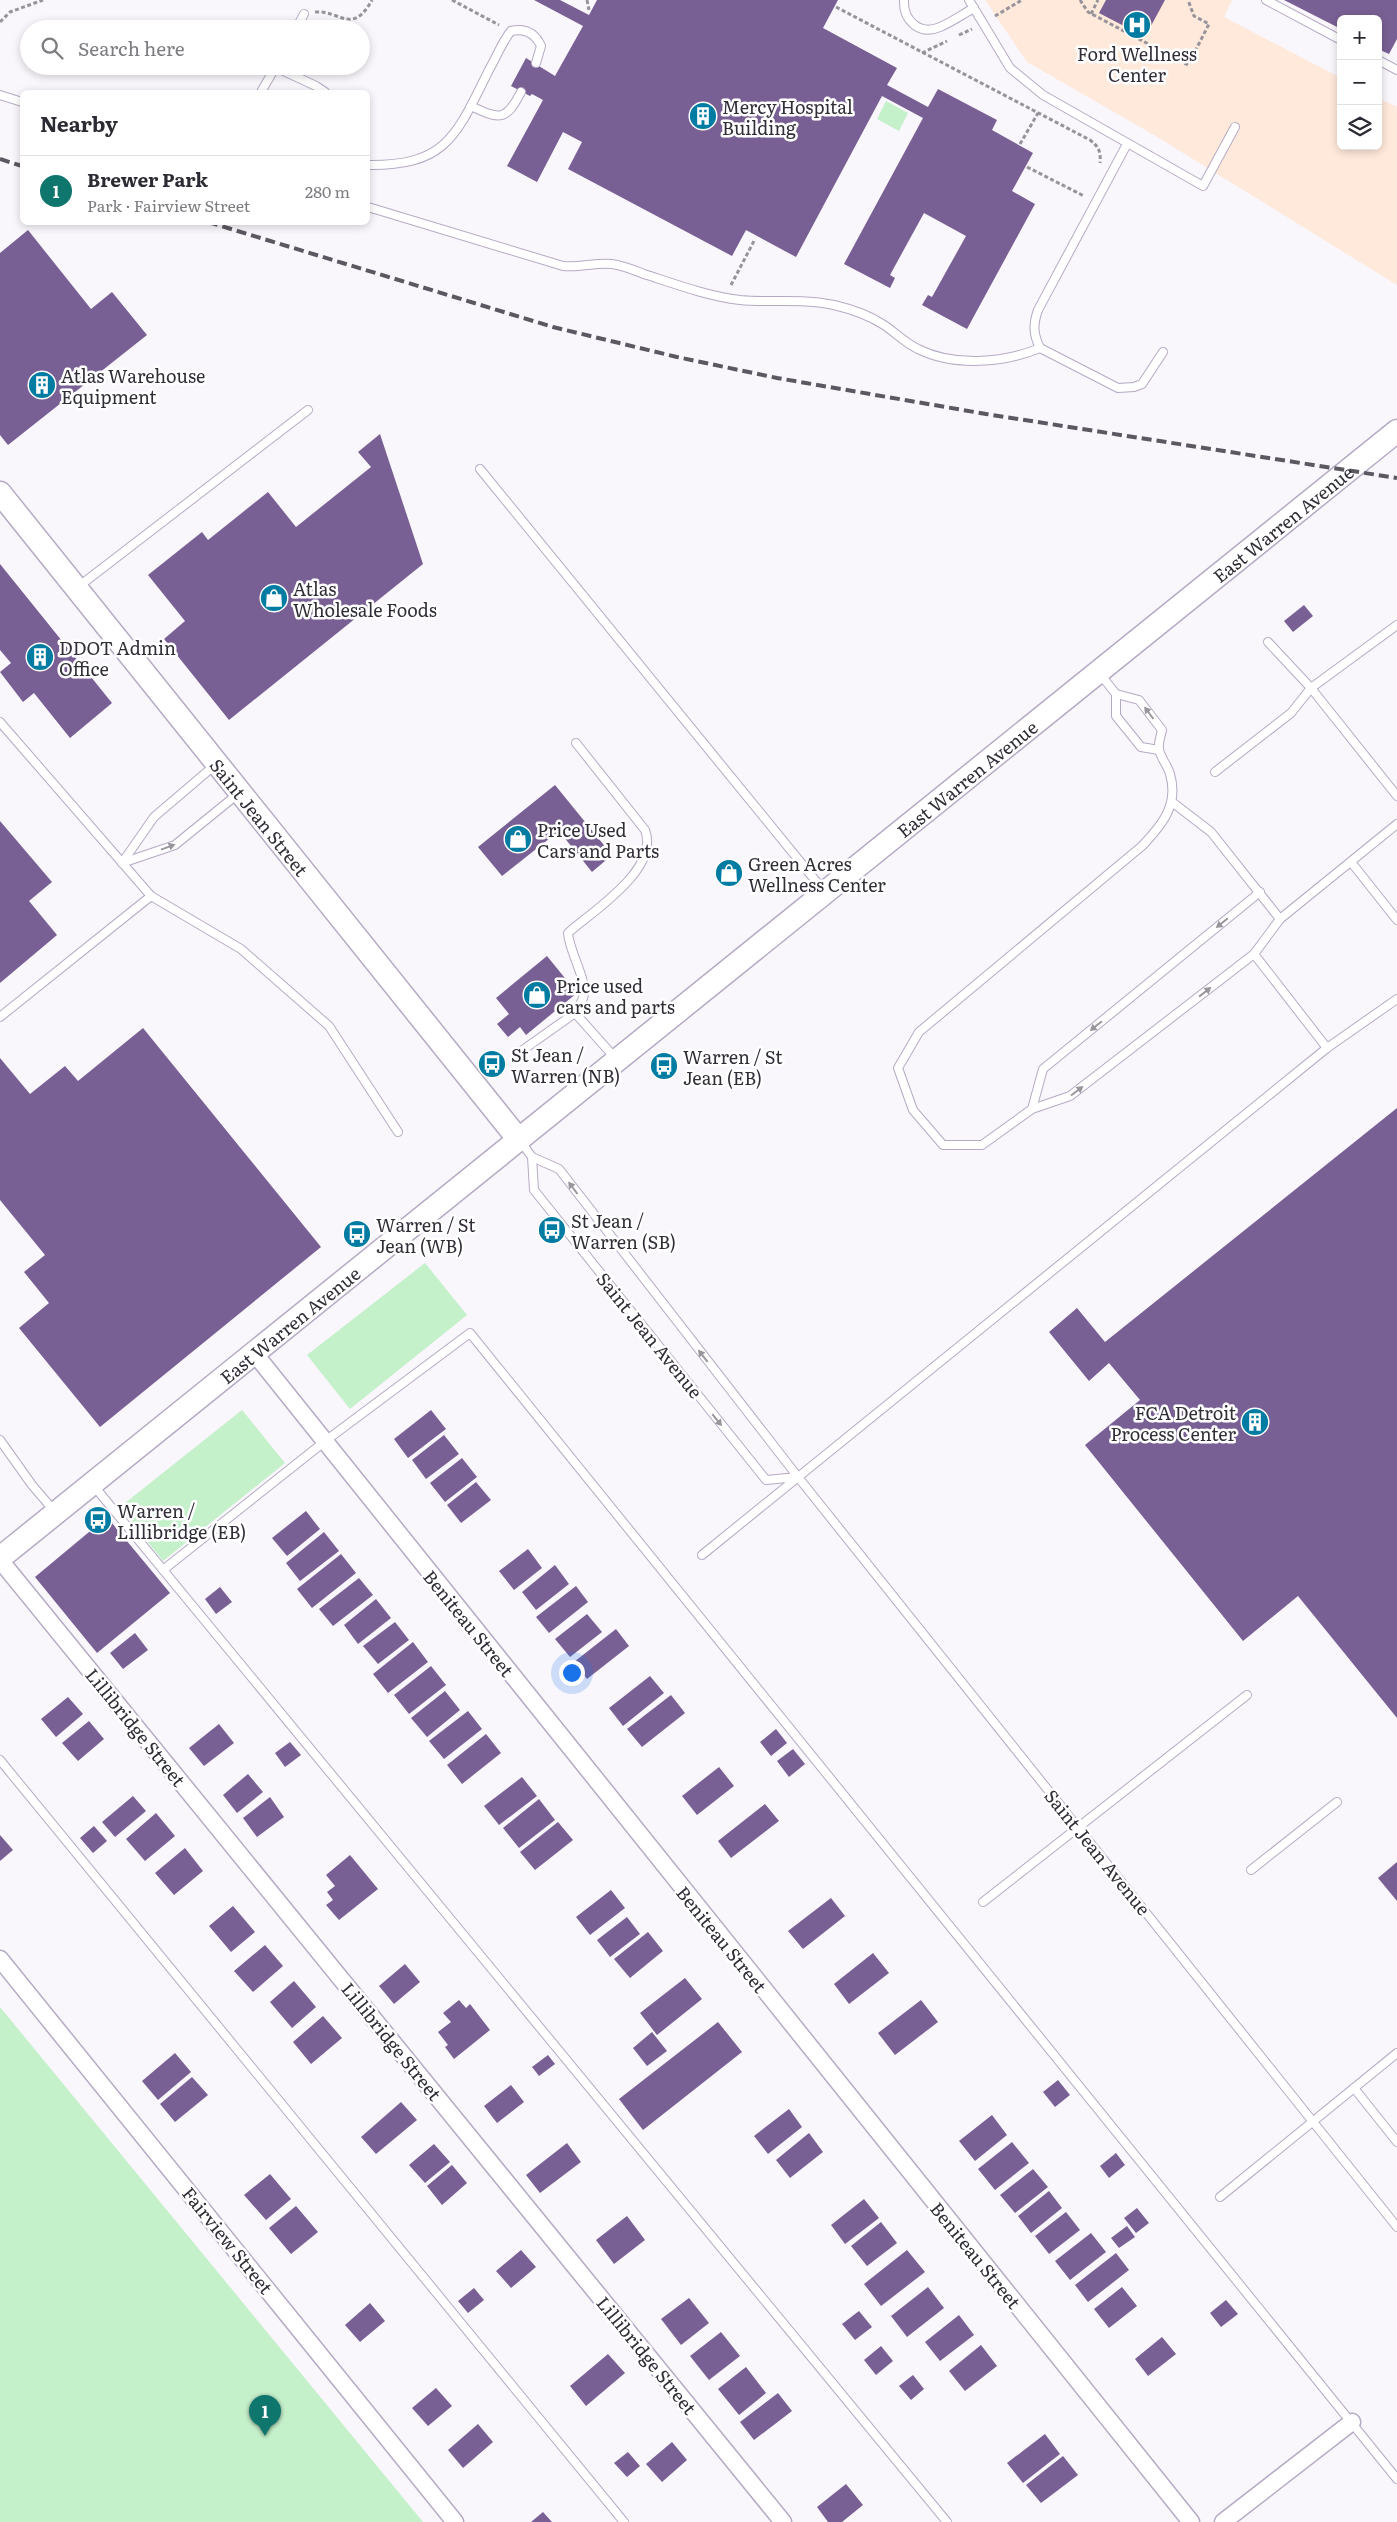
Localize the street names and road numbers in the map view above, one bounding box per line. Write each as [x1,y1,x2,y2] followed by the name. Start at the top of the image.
[1207,458,1359,588] street label: East Warren Avenue
[891,713,1043,843] street label: East Warren Avenue
[204,752,316,882] street label: Saint Jean Street
[213,1259,366,1389] street label: East Warren Avenue
[591,1266,709,1404] street label: Saint Jean Avenue
[417,1564,521,1683] street label: Beniteau Street
[80,1662,193,1793] street label: Lillibridge Street
[1039,1783,1157,1921] street label: Saint Jean Avenue
[670,1880,774,1999] street label: Beniteau Street
[336,1976,449,2107] street label: Lillibridge Street
[176,2181,280,2300] street label: Fairview Street
[924,2196,1028,2315] street label: Beniteau Street
[591,2290,704,2421] street label: Lillibridge Street

